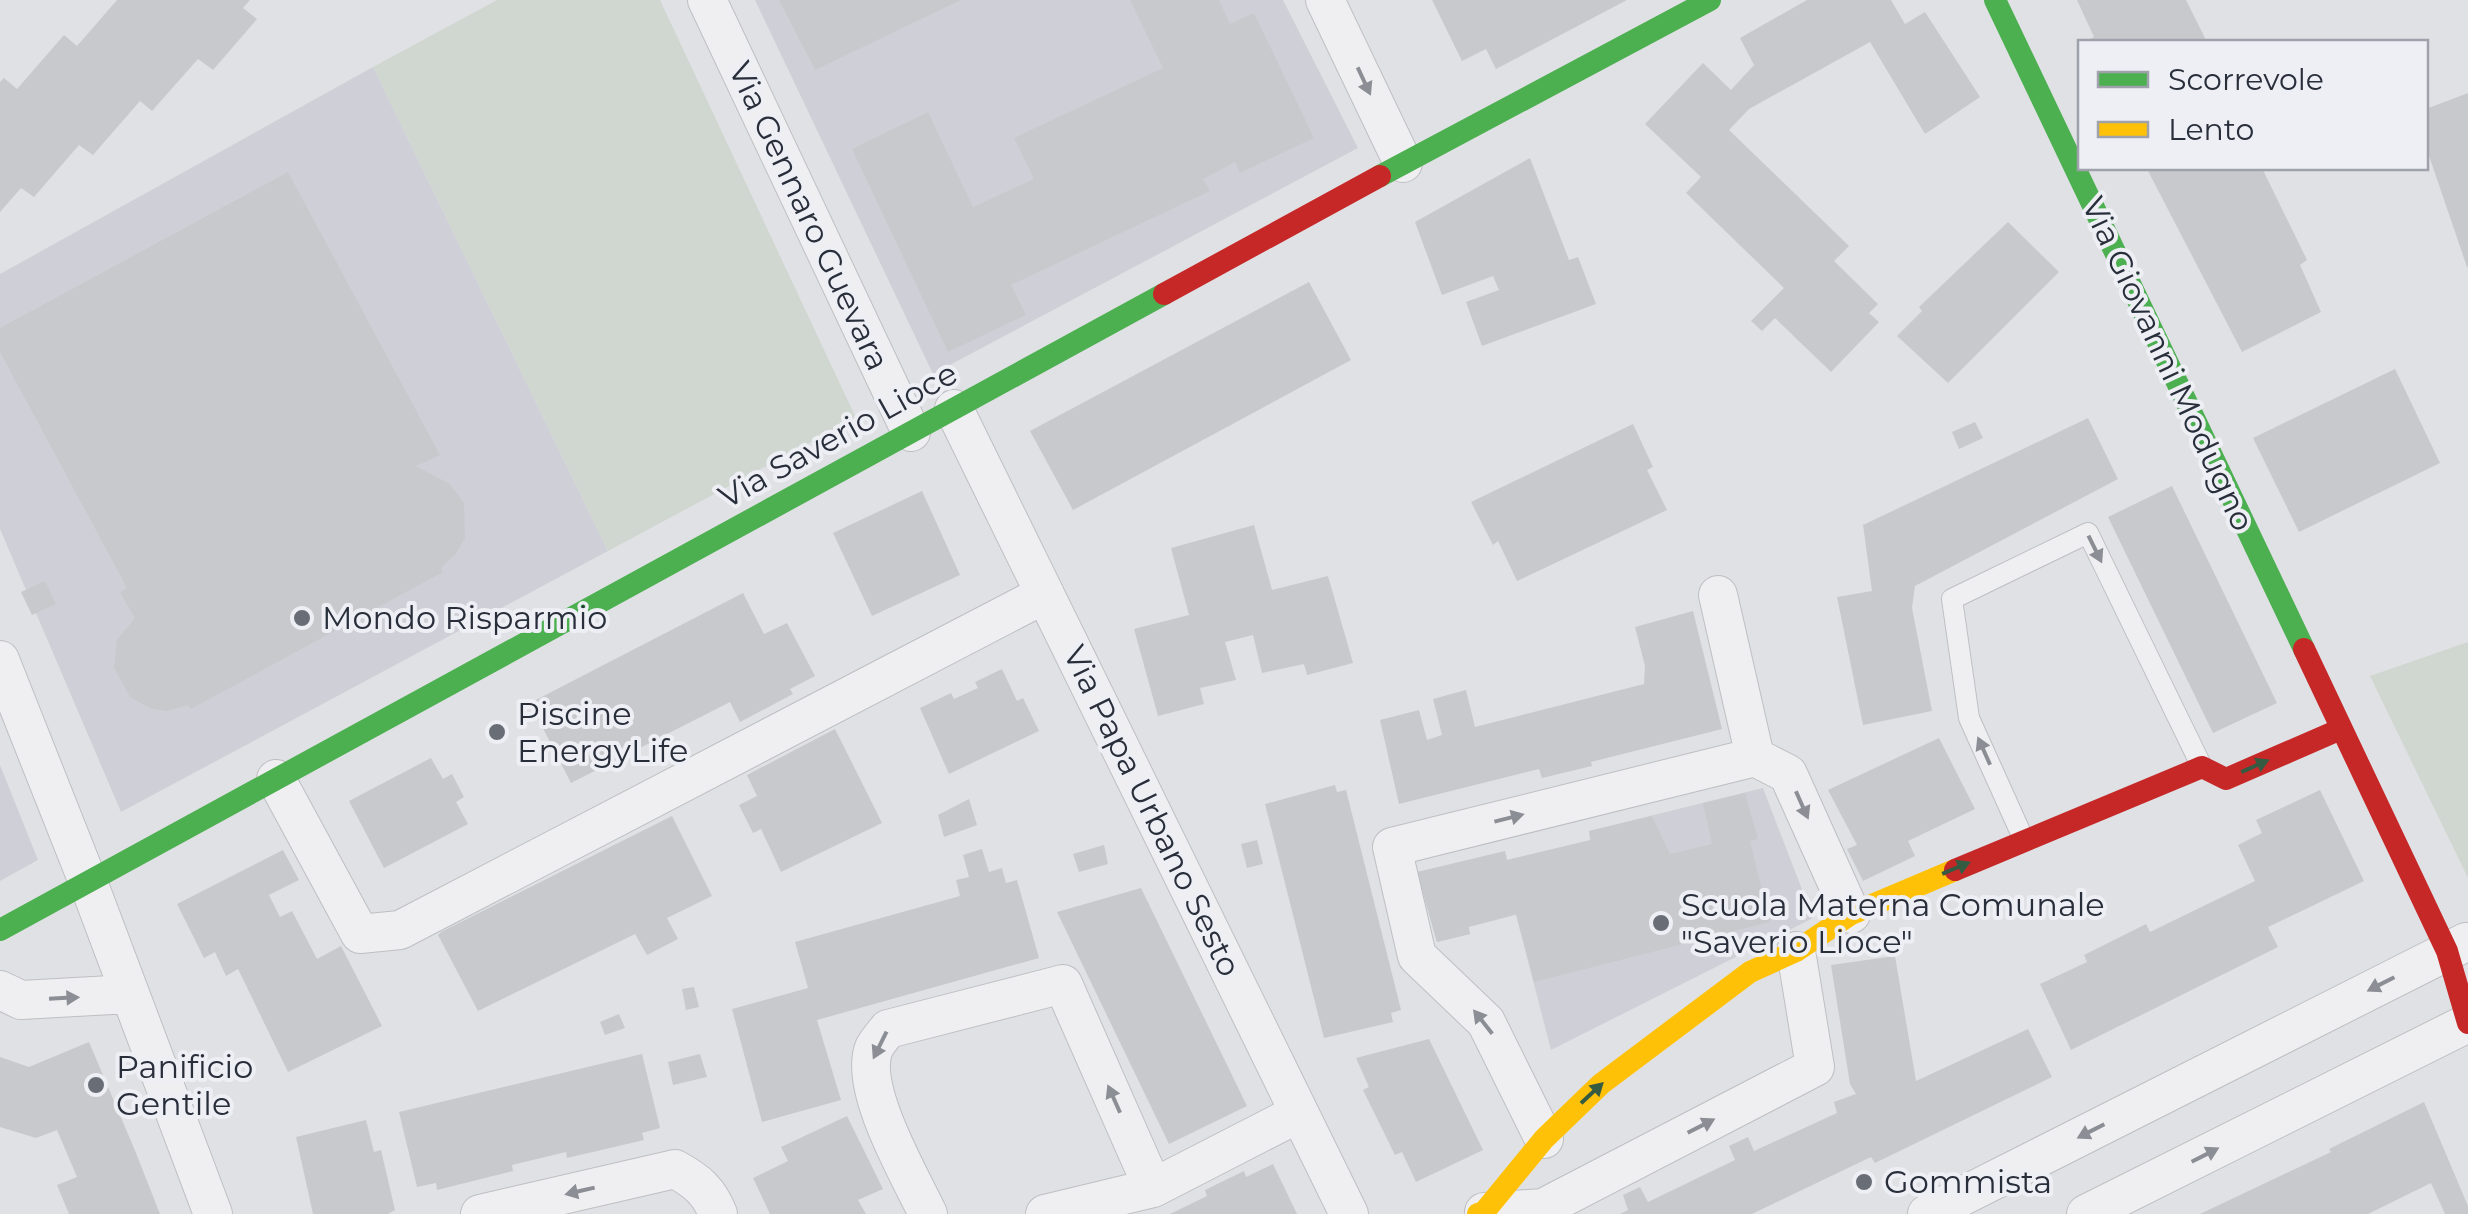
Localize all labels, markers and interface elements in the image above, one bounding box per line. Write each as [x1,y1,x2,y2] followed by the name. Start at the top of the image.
[2078,40,2428,170] legend
[721,55,898,376] street label: Via Gennaro Guevara
[2168,61,2324,98] text: Scorrevole
[1356,67,1373,96] one-way arrow
[2168,111,2254,148] text: Lento
[2074,191,2263,537] street label: Via Giovanni Modugno
[712,353,964,516] street label: Via Saverio Lioce
[2087,535,2104,564] one-way arrow
[322,598,607,637] place label: Mondo Risparmio
[291,607,313,629] marker: Mondo Risparmio
[1055,639,1250,983] street label: Via Papa Urbano Sesto
[517,694,688,770] place label: Piscine EnergyLife
[486,721,508,743] marker: Piscine EnergyLife
[1976,736,1992,766] one-way arrow
[2240,758,2270,774] one-way arrow
[1794,790,1810,820] one-way arrow
[1494,810,1525,826] one-way arrow
[1941,860,1971,876] one-way arrow
[1681,885,2105,961] place label: Scuola Materna Comunale "Saverio Lioce"
[1650,912,1672,934] marker: Scuola Materna Comunale "Saverio Lioce"
[2366,976,2395,993] one-way arrow
[48,990,80,1006] one-way arrow
[1473,1009,1493,1035] one-way arrow
[872,1031,888,1060] one-way arrow
[116,1047,253,1123] place label: Panificio Gentile
[85,1074,107,1096] marker: Panificio Gentile
[1580,1082,1604,1105] one-way arrow
[1106,1084,1122,1114] one-way arrow
[1687,1118,1716,1135] one-way arrow
[2076,1122,2105,1139] one-way arrow
[2191,1146,2220,1163] one-way arrow
[1884,1162,2052,1201] place label: Gommista
[1853,1171,1875,1193] marker: Gommista
[564,1184,595,1199] one-way arrow

